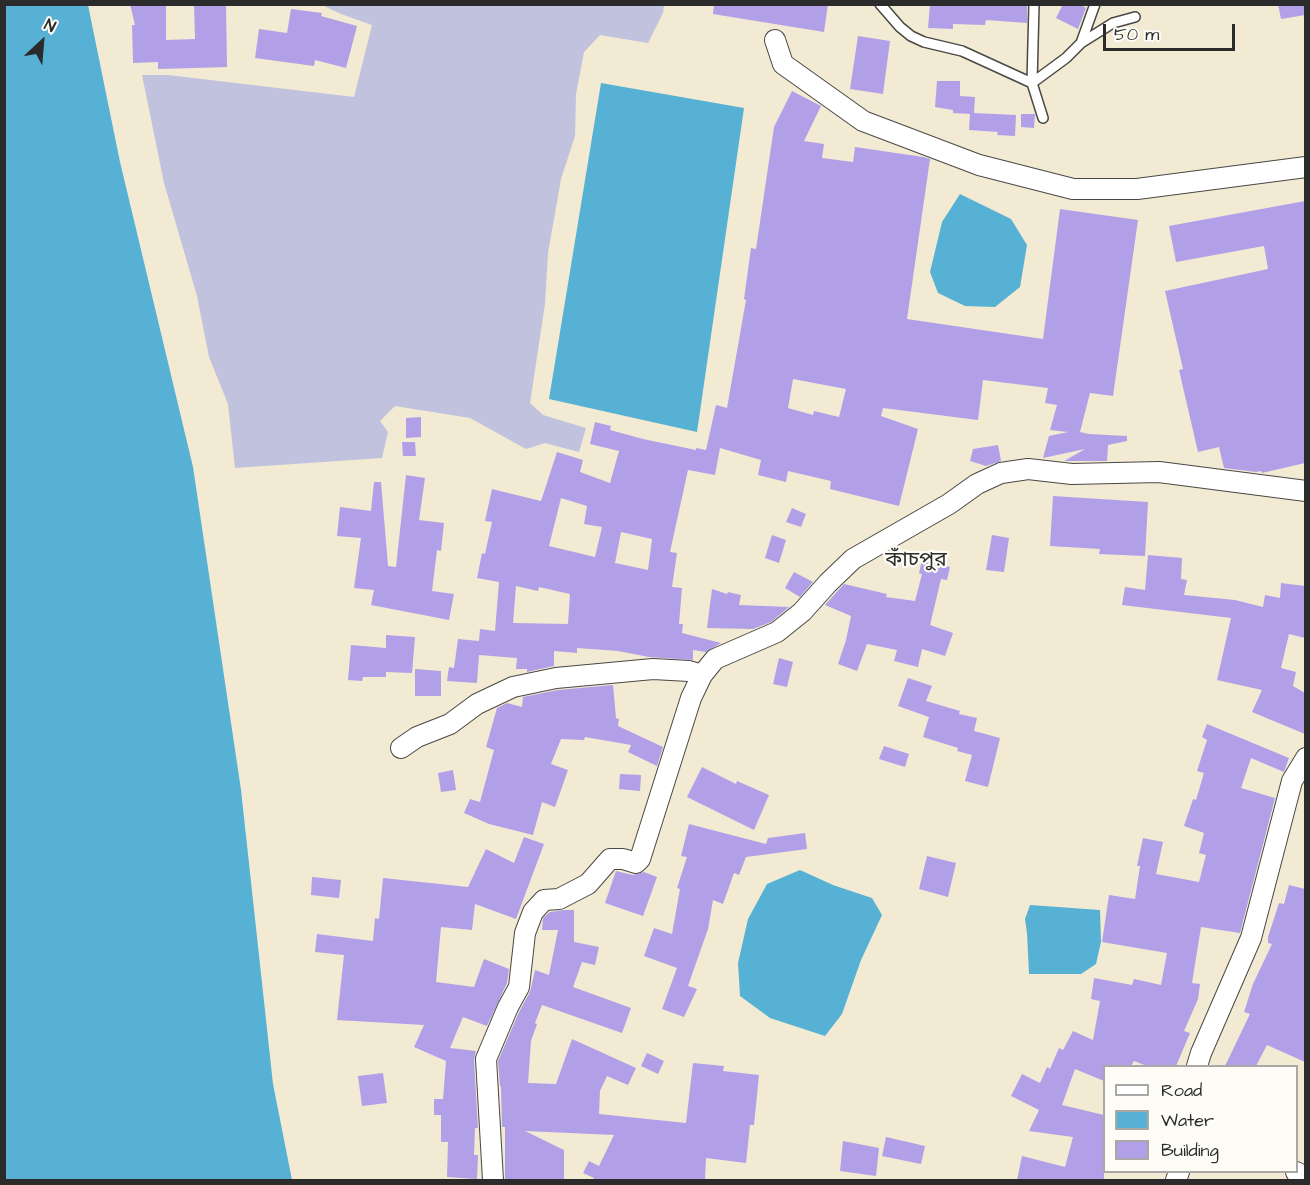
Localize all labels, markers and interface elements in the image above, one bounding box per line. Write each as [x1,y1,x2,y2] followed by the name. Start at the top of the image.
[12,12,72,72] north arrow
[1106,12,1238,50] scale bar
[41,14,59,38] text: N
[1114,22,1159,47] text: 50 m
[885,549,947,575] district label: কাঁচপুর
[1103,1065,1298,1173] legend
[1161,1078,1202,1103] text: Road
[1161,1108,1214,1133] text: Water
[1161,1138,1219,1163] text: Building

